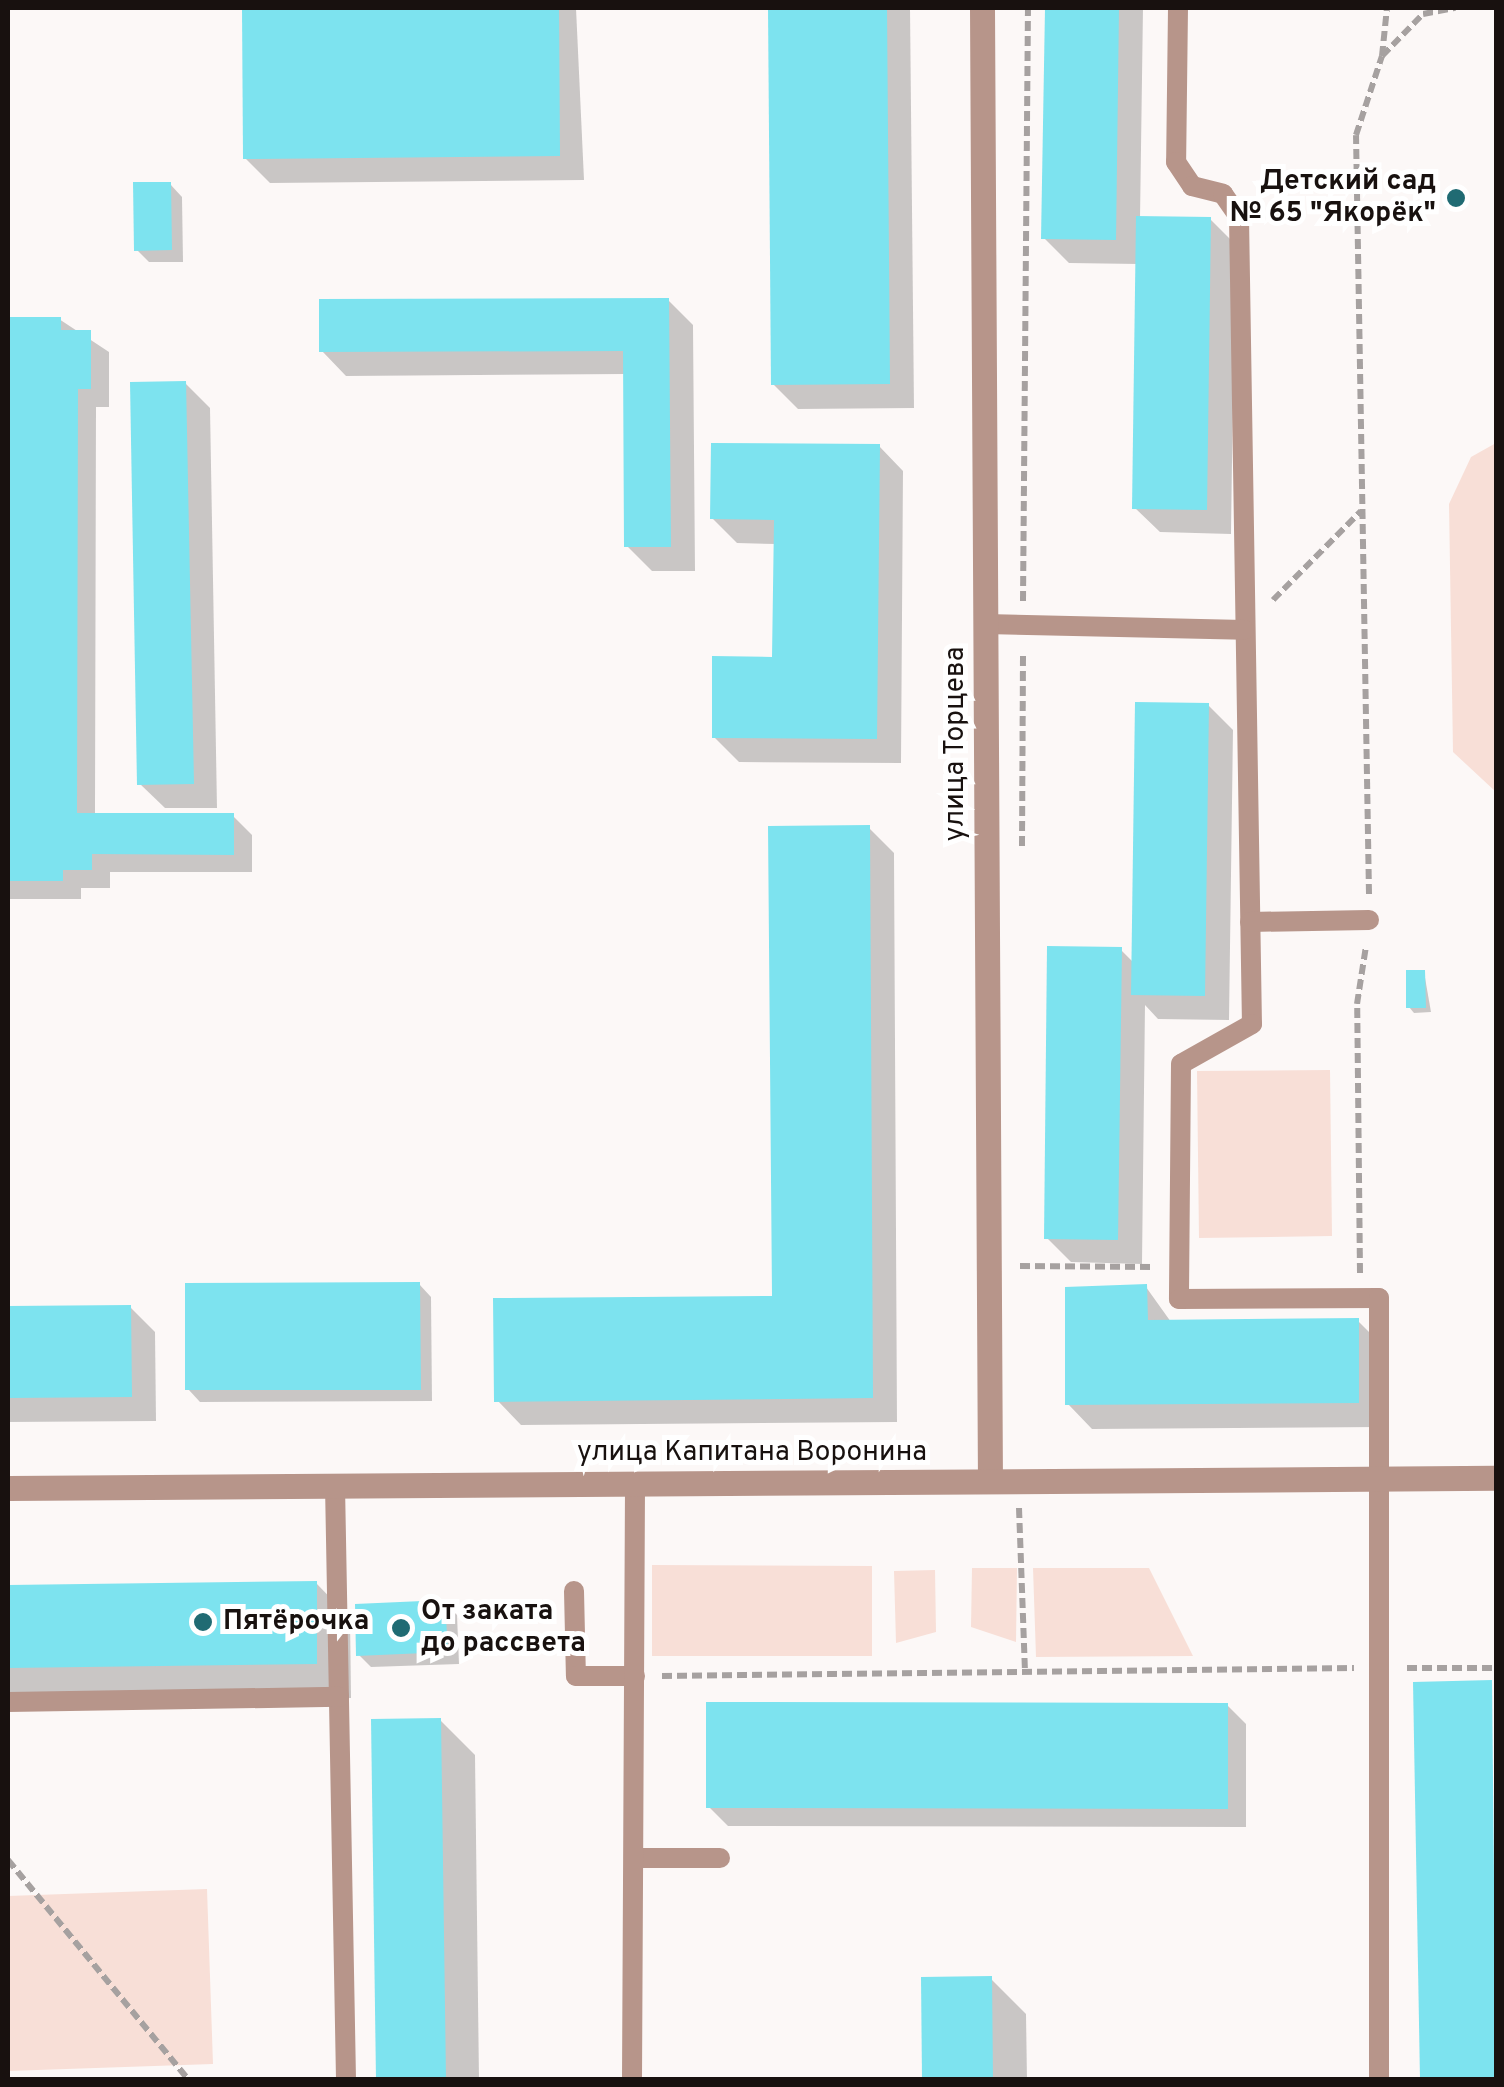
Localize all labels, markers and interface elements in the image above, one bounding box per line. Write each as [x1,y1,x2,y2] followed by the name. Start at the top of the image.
[1229,165,1436,231] place label: Детский сад № 65 "Якорёк"
[1445,187,1467,209] marker: Детский сад № 65 "Якорёк"
[939,646,973,842] street label: улица Торцева
[577,1436,927,1470] street label: улица Капитана Воронина
[421,1595,586,1661] place label: От заката до рассвета
[223,1605,369,1639] place label: Пятёрочка
[192,1611,214,1633] marker: Пятёрочка
[390,1617,412,1639] marker: От заката до рассвета

